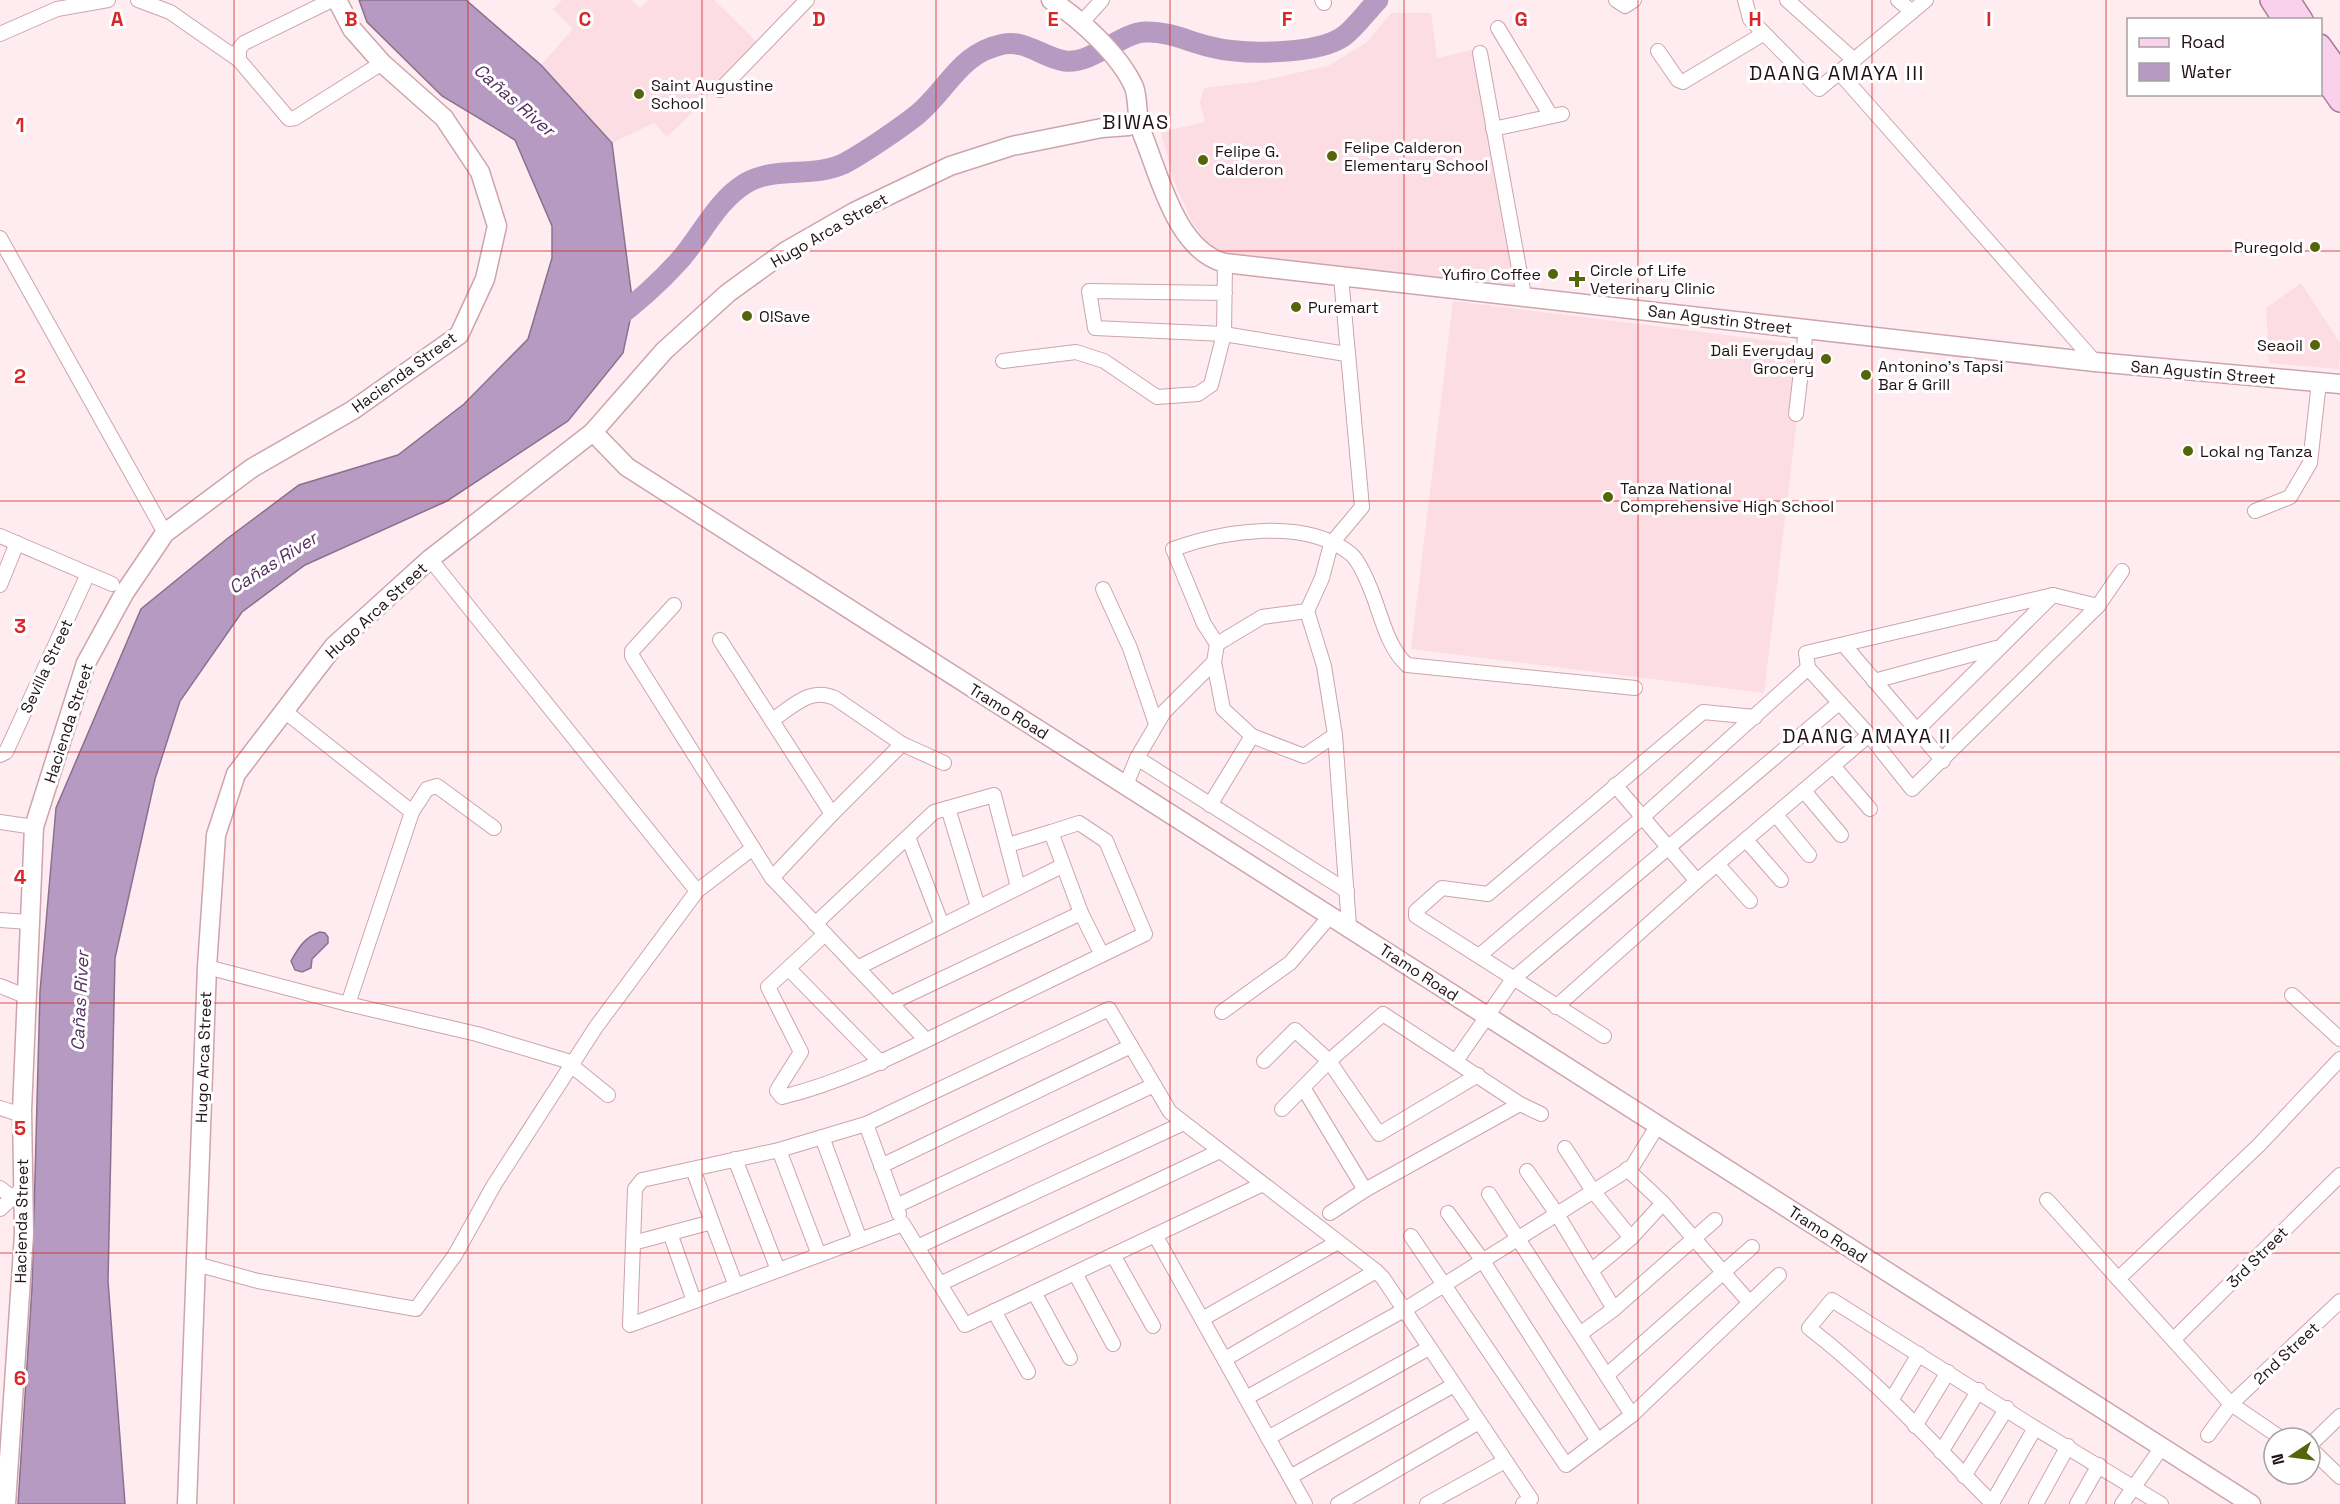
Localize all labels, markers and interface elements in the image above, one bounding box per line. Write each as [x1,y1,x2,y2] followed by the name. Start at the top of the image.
[111,6,124,32] text: A
[344,6,358,32] text: B
[579,6,592,32] text: C
[812,6,826,32] text: D
[1047,6,1059,32] text: E
[1282,6,1293,32] text: F
[1514,6,1528,32] text: G
[1748,6,1762,32] text: H
[1986,6,1992,32] text: I
[2127,18,2322,96] legend
[2181,30,2225,53] text: Road
[469,58,561,143] water label: Cañas River
[1749,60,1925,86] district label: DAANG AMAYA III
[2181,60,2232,83] text: Water
[651,75,774,114] place label: Saint Augustine School
[632,87,646,101] marker: Saint Augustine School
[1102,109,1170,135] district label: BIWAS
[15,112,25,138] text: 1
[1344,137,1489,176] place label: Felipe Calderon Elementary School
[1215,141,1284,180] place label: Felipe G. Calderon
[1325,149,1339,163] marker: Felipe Calderon Elementary School
[1196,153,1210,167] marker: Felipe G. Calderon
[767,188,892,273] street label: Hugo Arca Street
[2234,237,2303,258] place label: Puregold
[2308,240,2322,254] marker: Puregold
[1590,260,1715,299] place label: Circle of Life Veterinary Clinic
[1442,264,1541,285] place label: Yufiro Coffee
[1546,267,1560,281] marker: Yufiro Coffee
[1568,270,1586,288] marker: Circle of Life Veterinary Clinic
[1308,297,1379,318] place label: Puremart
[1289,300,1303,314] marker: Puremart
[1647,300,1793,339] street label: San Agustin Street
[759,306,810,327] place label: O!Save
[740,309,754,323] marker: O!Save
[348,327,461,418] street label: Hacienda Street
[2257,335,2303,356] place label: Seaoil
[2308,338,2322,352] marker: Seaoil
[1711,340,1814,379] place label: Dali Everyday Grocery
[1819,352,1833,366] marker: Dali Everyday Grocery
[1878,356,2003,395] place label: Antonino's Tapsi Bar & Grill
[2130,356,2276,389] street label: San Agustin Street
[14,363,26,389] text: 2
[1859,368,1873,382] marker: Antonino's Tapsi Bar & Grill
[2200,441,2313,462] place label: Lokal ng Tanza
[2181,444,2195,458] marker: Lokal ng Tanza
[1620,478,1834,517] place label: Tanza National Comprehensive High School
[1601,490,1615,504] marker: Tanza National Comprehensive High School
[224,525,323,599] water label: Cañas River
[321,558,432,663] street label: Hugo Arca Street
[14,613,26,639] text: 3
[15,616,77,717] street label: Sevilla Street
[39,661,98,786] street label: Hacienda Street
[965,679,1053,744] street label: Tramo Road
[1782,723,1952,749] district label: DAANG AMAYA II
[14,864,27,890] text: 4
[1375,939,1462,1006] street label: Tramo Road
[65,948,94,1051] water label: Cañas River
[191,991,216,1123] street label: Hugo Arca Street
[14,1115,26,1141] text: 5
[10,1158,33,1284] street label: Hacienda Street
[1784,1201,1871,1268] street label: Tramo Road
[2222,1222,2293,1293] street label: 3rd Street
[2249,1317,2324,1389] street label: 2nd Street
[14,1365,26,1391] text: 6
[2262,1426,2322,1486] north arrow
[2266,1452,2289,1467] text: N

